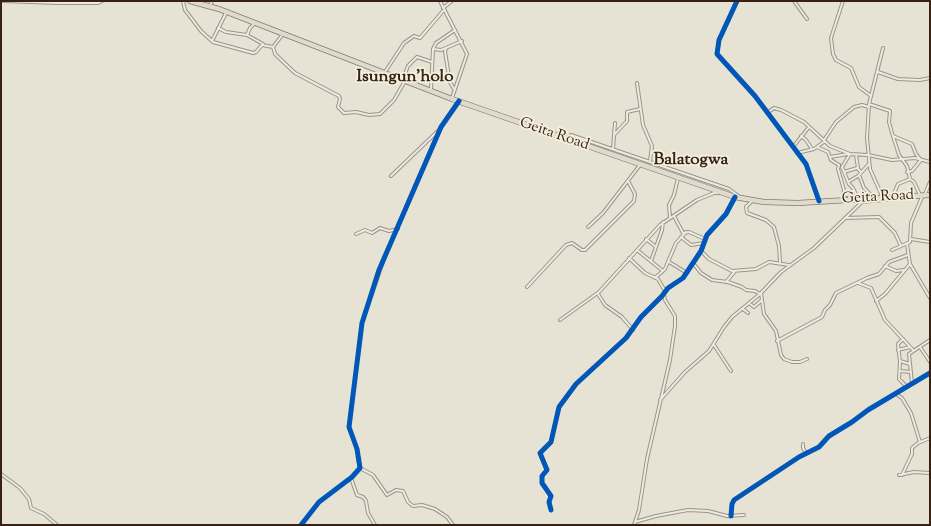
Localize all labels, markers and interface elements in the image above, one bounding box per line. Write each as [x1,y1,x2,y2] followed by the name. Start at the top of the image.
[357,68,453,88] district label: Isungun'holo
[517,115,591,155] street label: Geita Road
[654,151,728,171] district label: Balatogwa
[841,187,915,209] street label: Geita Road

